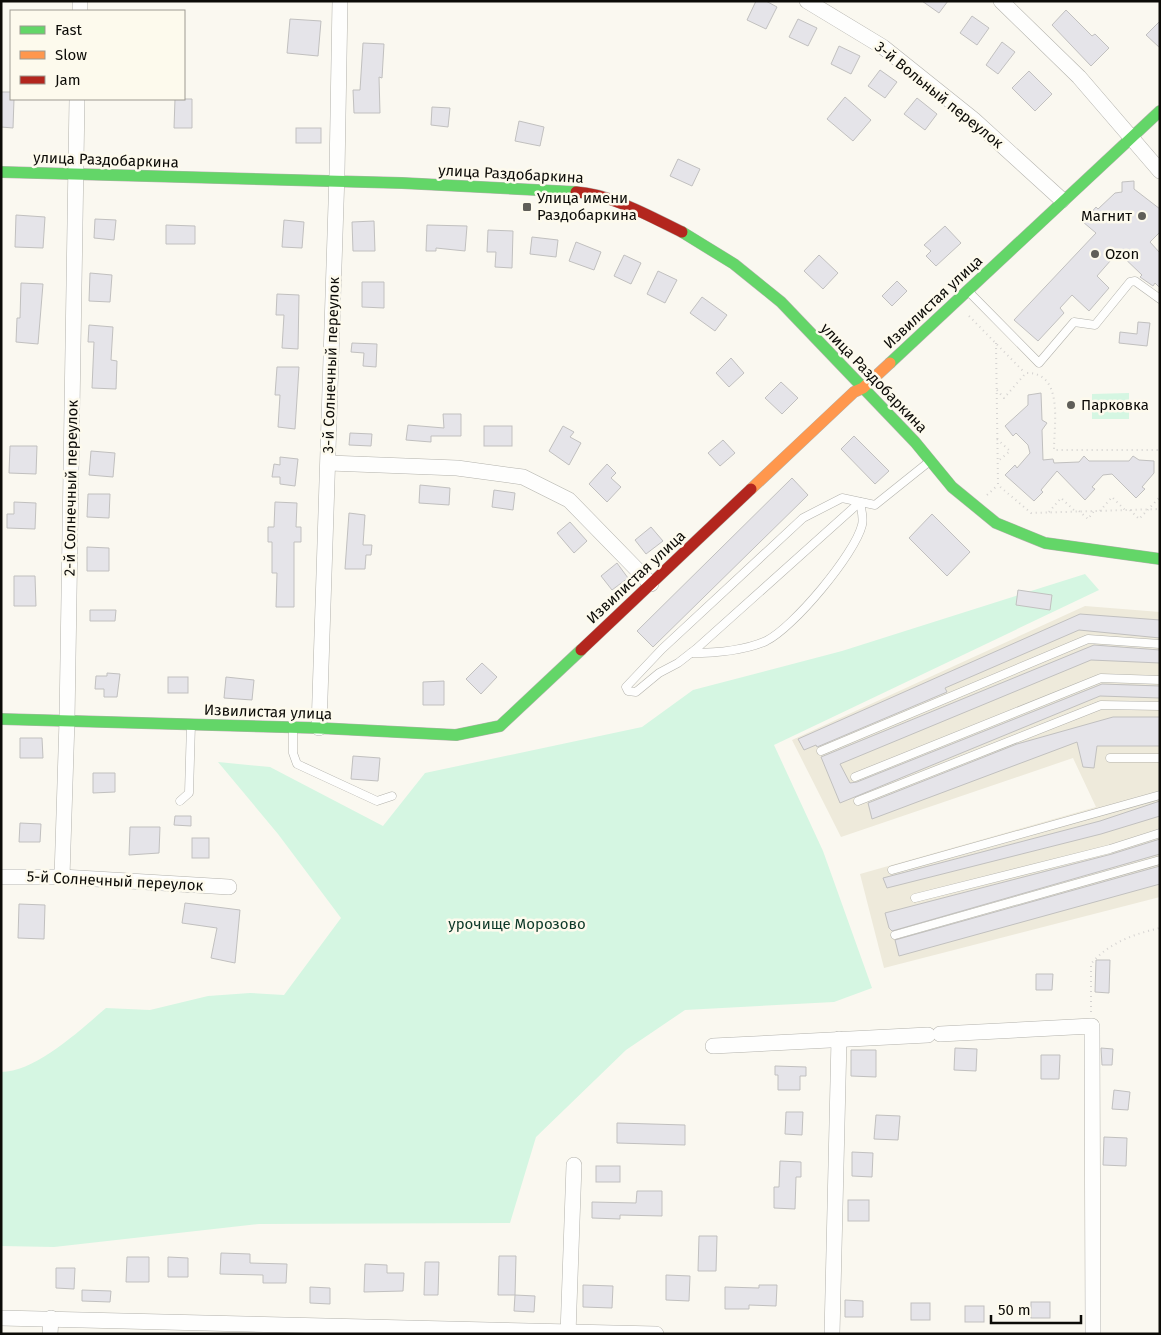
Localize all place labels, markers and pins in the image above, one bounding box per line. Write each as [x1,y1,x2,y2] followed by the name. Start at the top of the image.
[537,189,637,224] place label: Улица имени Раздобаркина
[521,201,533,213] marker: Улица имени Раздобаркина
[1081,207,1132,225] place label: Магнит
[1136,210,1148,222] marker: Магнит
[1105,245,1139,263] place label: Ozon
[1089,248,1101,260] marker: Ozon
[1081,396,1149,414] place label: Парковка
[1065,399,1077,411] marker: Парковка

